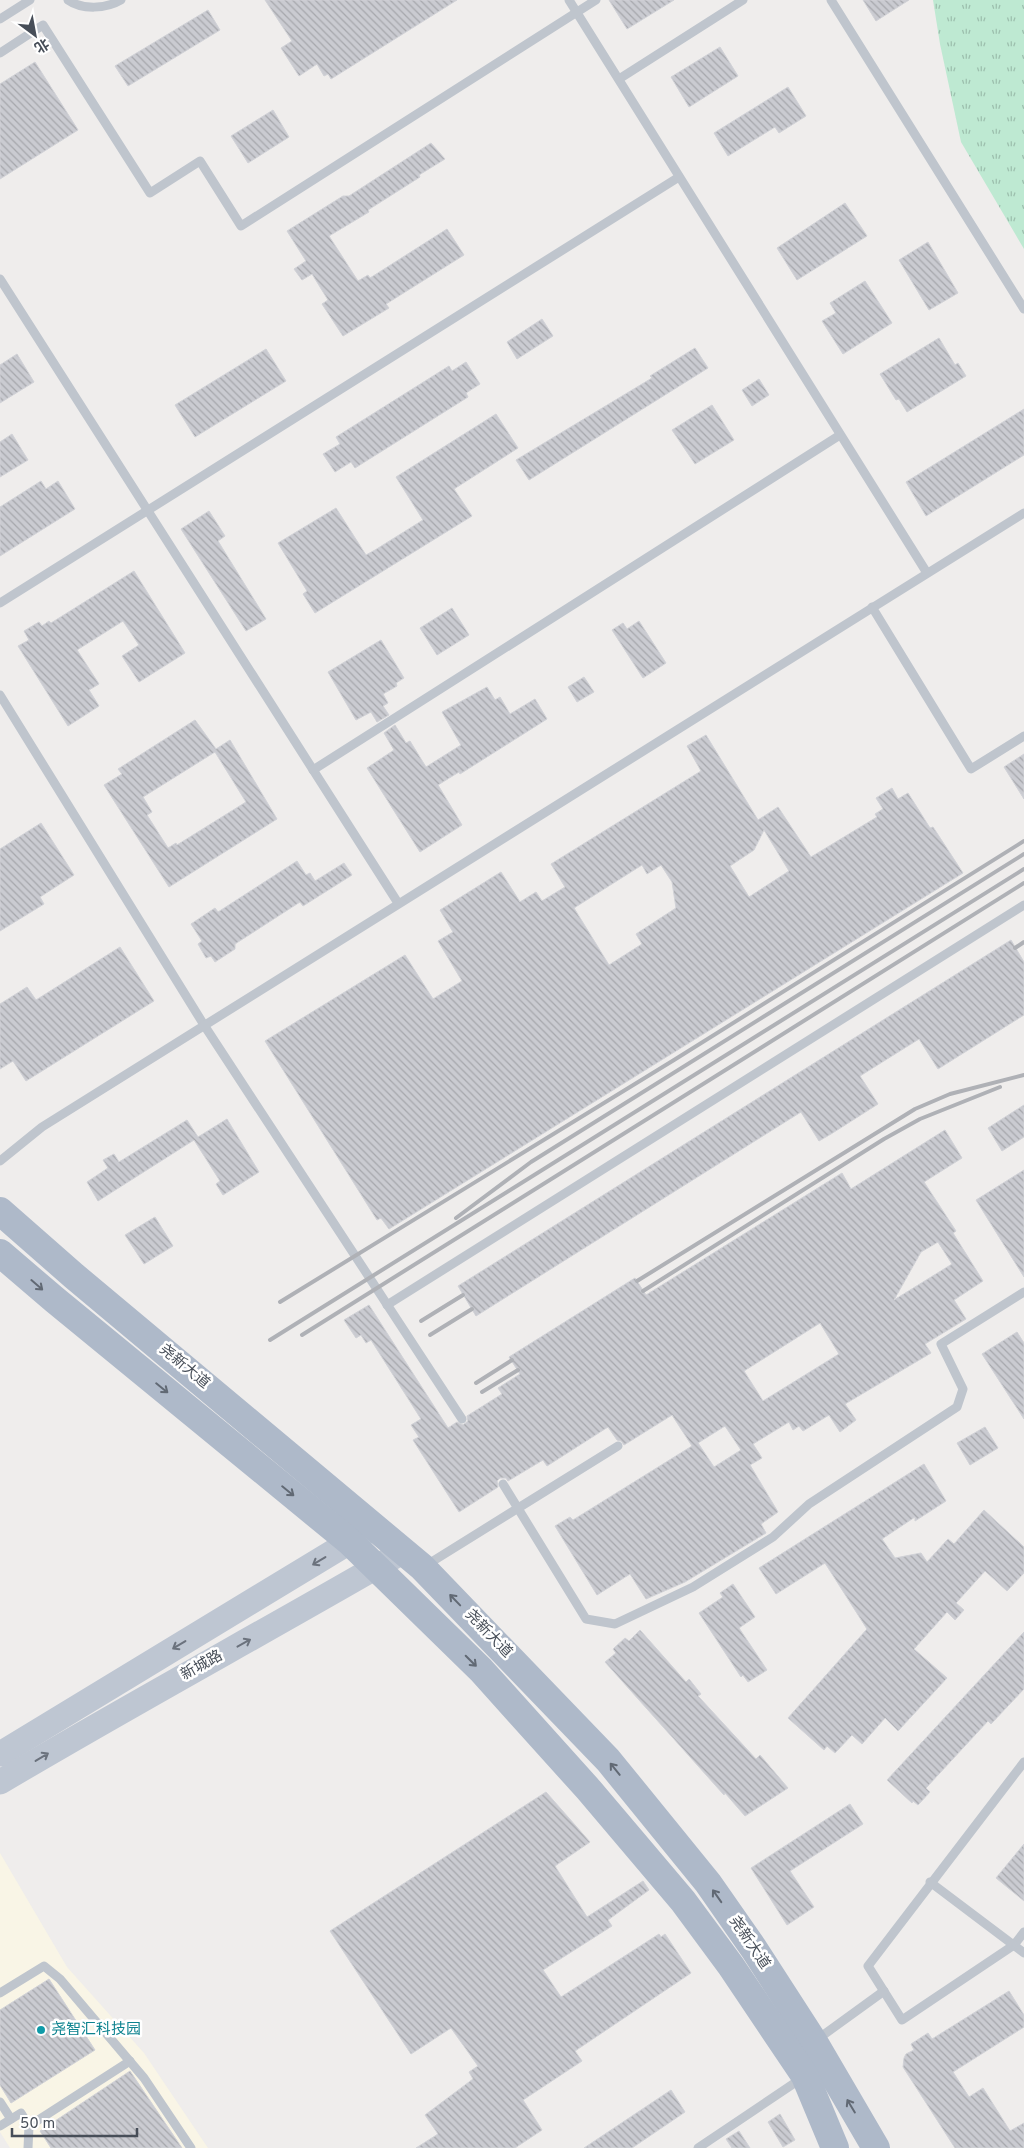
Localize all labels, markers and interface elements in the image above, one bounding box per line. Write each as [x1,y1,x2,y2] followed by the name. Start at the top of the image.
[10,10,60,60] north arrow
[31,34,52,56] text: 北
[30,1279,43,1290] one-way arrow
[155,1340,213,1394] street label: 尧新大道
[155,1383,168,1394] one-way arrow
[281,1486,294,1497] one-way arrow
[312,1557,326,1567] one-way arrow
[449,1594,461,1607] one-way arrow
[460,1606,516,1662] street label: 尧新大道
[237,1638,252,1648] one-way arrow
[173,1641,187,1651] one-way arrow
[178,1647,226,1685] street label: 新城路
[465,1655,477,1667] one-way arrow
[34,1752,48,1762] one-way arrow
[609,1763,620,1776] one-way arrow
[712,1889,722,1903] one-way arrow
[724,1913,774,1973] street label: 尧新大道
[51,2021,141,2040] place label: 尧智汇科技园
[35,2024,47,2036] marker: 尧智汇科技园
[846,2099,856,2114] one-way arrow
[12,2106,138,2138] scale bar
[20,2115,55,2134] text: 50 m

